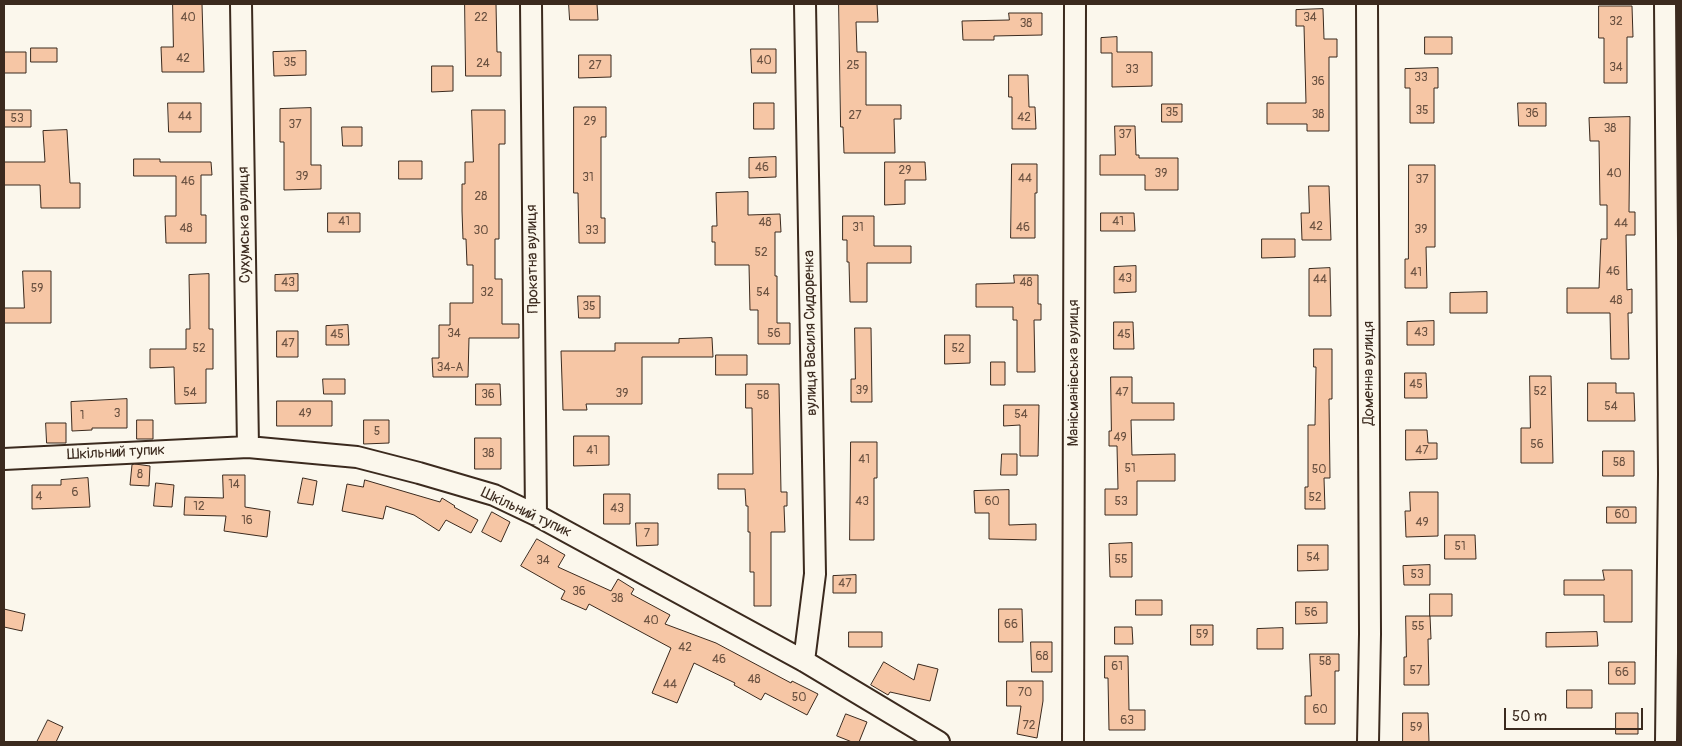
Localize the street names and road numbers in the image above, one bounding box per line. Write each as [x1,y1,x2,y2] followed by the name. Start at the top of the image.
[235,166,255,284] street label: Сухумська вулиця
[523,204,543,314] street label: Прокатна вулиця
[801,250,821,416] street label: вулиця Василя Сидоренка
[1065,299,1083,447] street label: Манісманівська вулиця
[1360,321,1378,425] street label: Доменна вулиця
[67,441,165,465] street label: Шкільний тупик
[478,484,574,542] street label: Шкільний тупик

